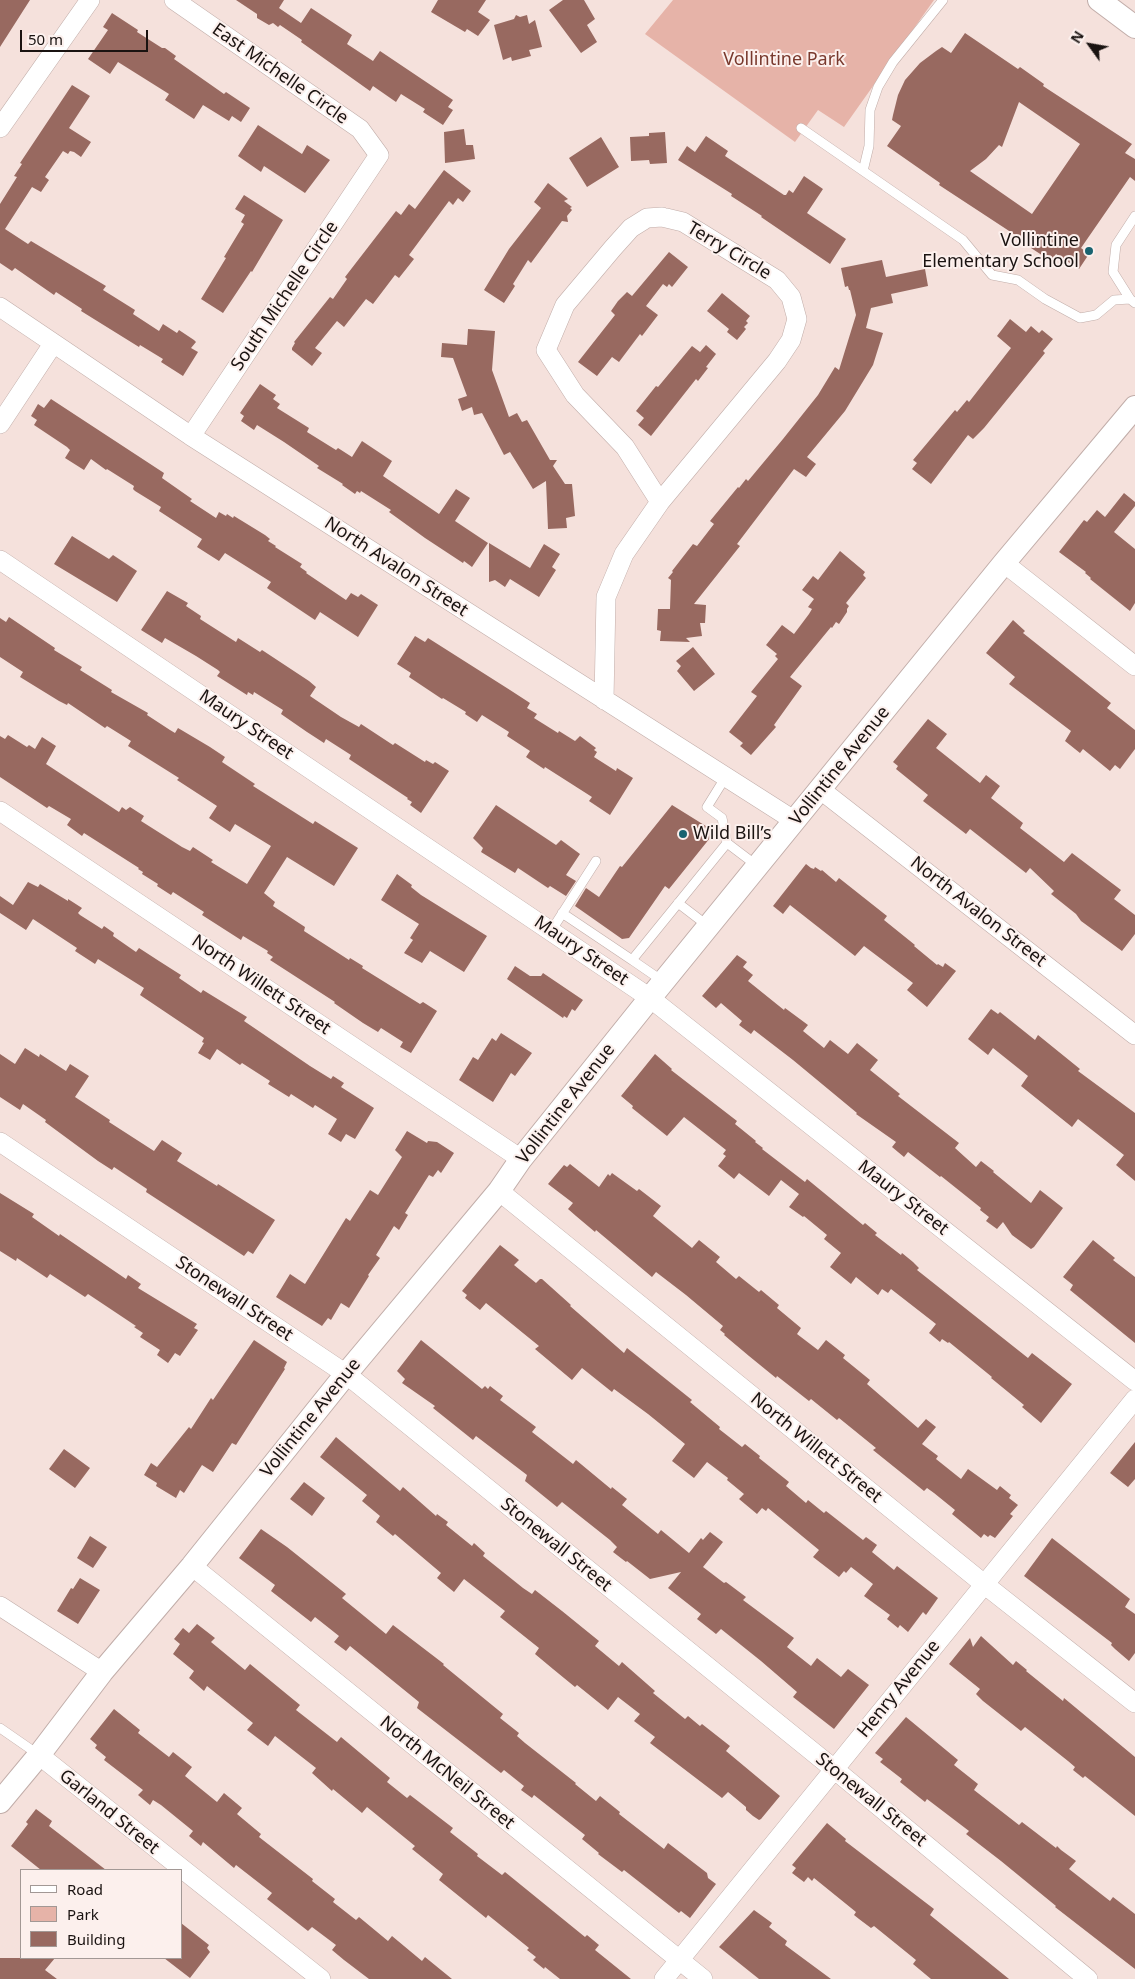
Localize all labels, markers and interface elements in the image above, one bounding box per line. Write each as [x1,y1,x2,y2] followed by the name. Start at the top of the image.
[208,19,352,129] street label: East Michelle Circle
[22,20,150,52] scale bar
[1065,20,1115,70] north arrow
[1066,27,1088,47] text: N
[28,29,63,49] text: 50 m
[723,49,845,71] park label: Vollintine Park
[227,217,343,375] street label: South Michelle Circle
[683,217,775,285] street label: Terry Circle
[922,230,1079,272] place label: Vollintine Elementary School
[1083,245,1095,257] marker: Vollintine Elementary School
[320,513,472,621] street label: North Avalon Street
[195,686,297,764] street label: Maury Street
[785,702,895,830] street label: Vollintine Avenue
[693,823,772,845] place label: Wild Bill’s
[677,828,689,840] marker: Wild Bill’s
[906,852,1050,972] street label: North Avalon Street
[530,912,632,990] street label: Maury Street
[187,930,335,1040] street label: North Willett Street
[512,1040,620,1168] street label: Vollintine Avenue
[853,1156,953,1240] street label: Maury Street
[171,1252,297,1346] street label: Stonewall Street
[256,1354,366,1482] street label: Vollintine Avenue
[746,1388,886,1508] street label: North Willett Street
[496,1494,616,1596] street label: Stonewall Street
[853,1636,945,1742] street label: Henry Avenue
[375,1712,519,1834] street label: North McNeil Street
[811,1749,931,1851] street label: Stonewall Street
[55,1765,163,1859] street label: Garland Street
[20,1869,182,1959] legend
[67,1879,103,1899] text: Road
[67,1904,99,1924] text: Park
[67,1929,125,1949] text: Building

